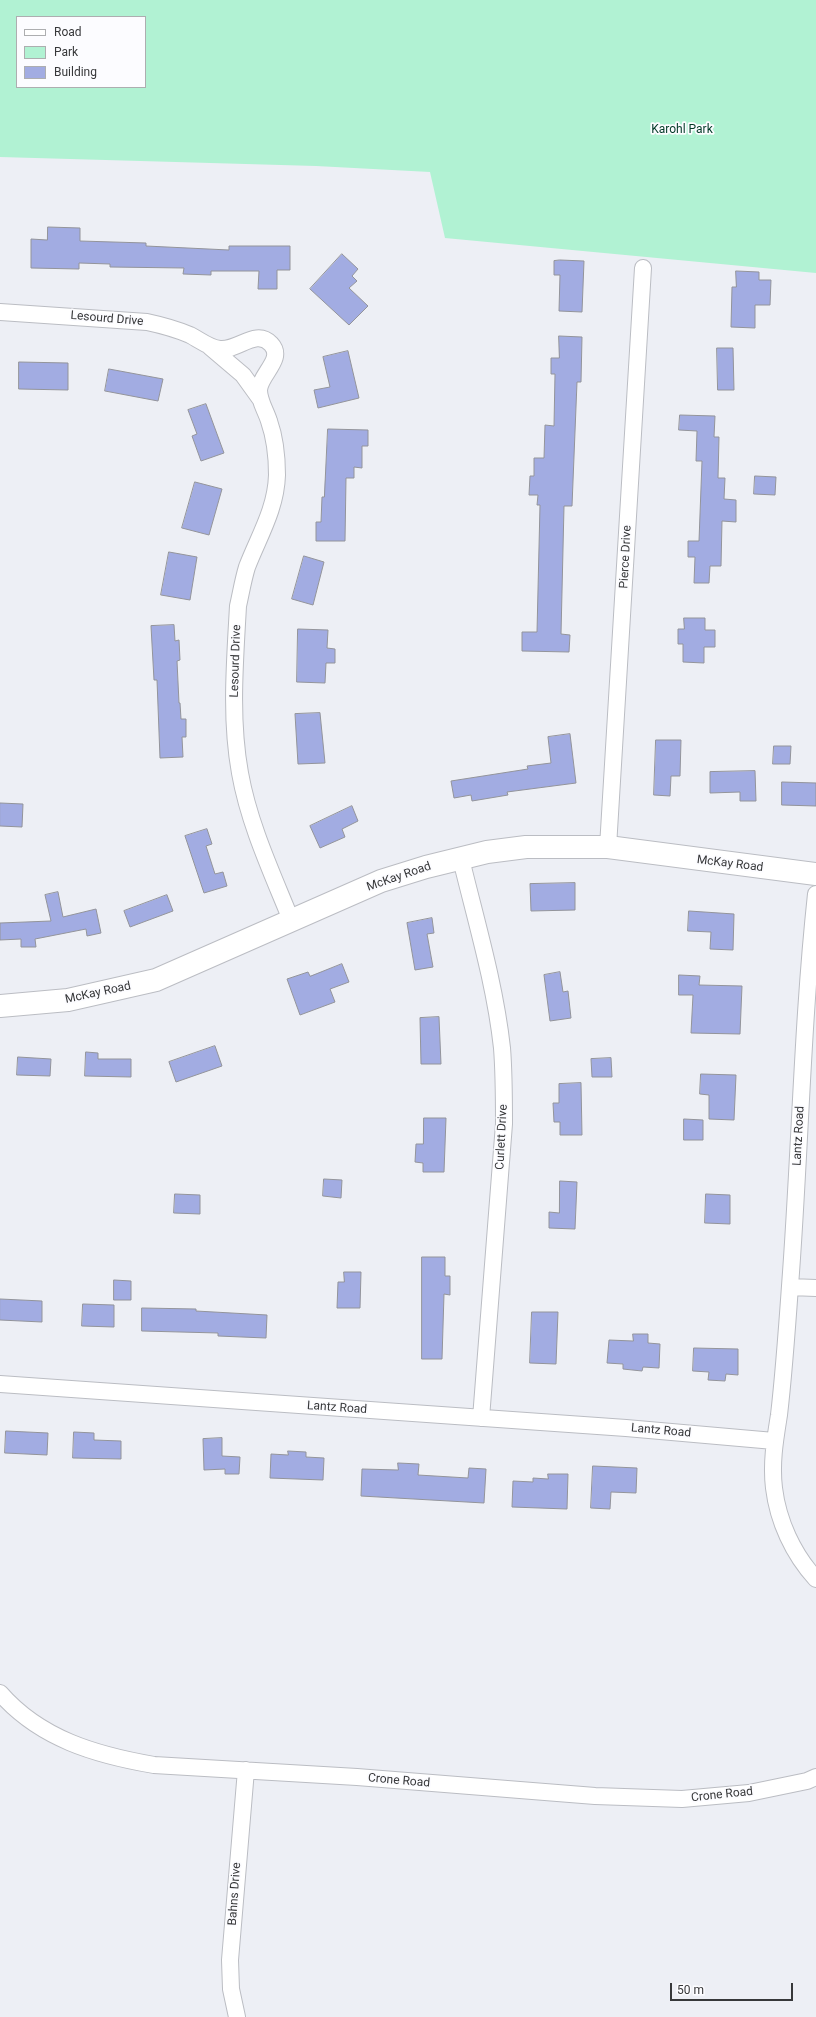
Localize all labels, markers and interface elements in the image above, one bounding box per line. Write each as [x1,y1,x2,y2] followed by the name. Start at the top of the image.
[16,16,146,88] legend
[54,25,82,39] text: Road
[54,45,78,59] text: Park
[54,65,97,79] text: Building
[651,123,713,137] park label: Karohl Park
[70,309,144,329] street label: Lesourd Drive
[617,525,635,589] street label: Pierce Drive
[228,624,244,698] street label: Lesourd Drive
[696,853,764,875] street label: McKay Road
[365,859,433,895] street label: McKay Road
[64,979,132,1007] street label: McKay Road
[493,1104,511,1170] street label: Curlett Drive
[790,1106,808,1166] street label: Lantz Road
[307,1399,367,1417] street label: Lantz Road
[630,1421,692,1441] street label: Lantz Road
[367,1771,431,1791] street label: Crone Road
[690,1785,754,1805] street label: Crone Road
[226,1862,244,1926] street label: Bahns Drive
[672,1975,795,2001] scale bar
[677,1983,704,1997] text: 50 m

